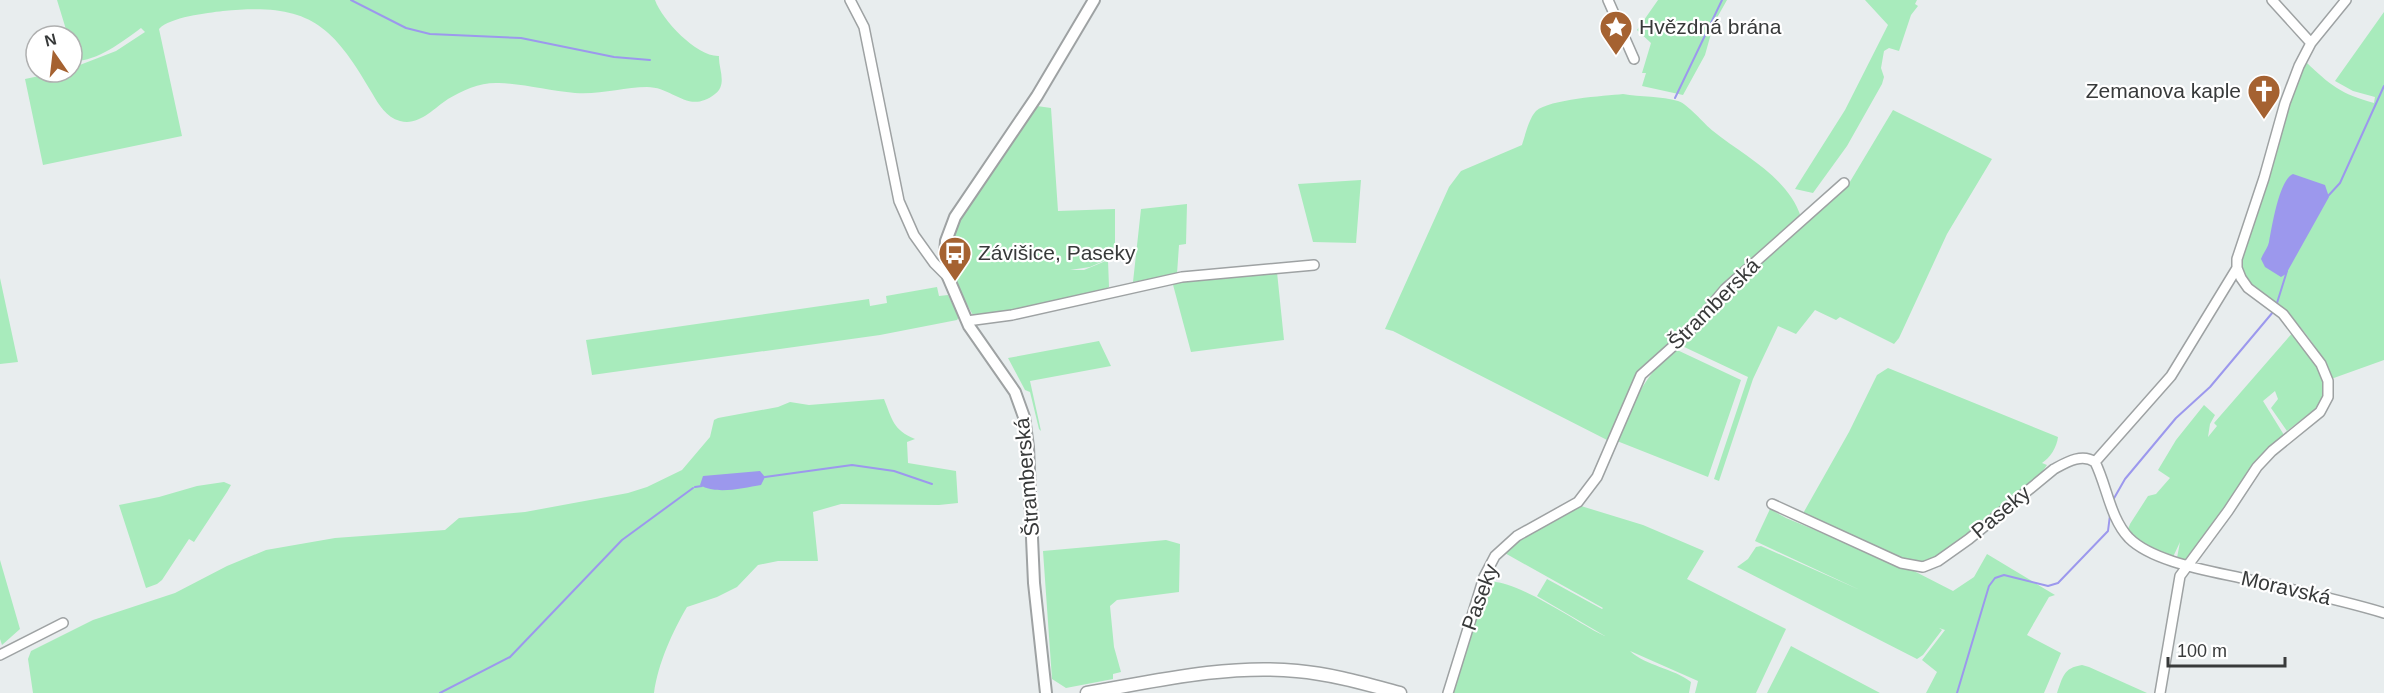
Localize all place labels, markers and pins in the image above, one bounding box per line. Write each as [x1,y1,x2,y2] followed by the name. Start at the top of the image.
[1598,9,1634,56] place icon: Hvězdná brána
[1639,15,1782,38] place label: Hvězdná brána
[2246,73,2282,120] church icon: Zemanova kaple
[2086,79,2241,102] place label: Zemanova kaple
[937,235,973,282] bus stop icon: Závišice, Paseky
[978,241,1136,264] place label: Závišice, Paseky

